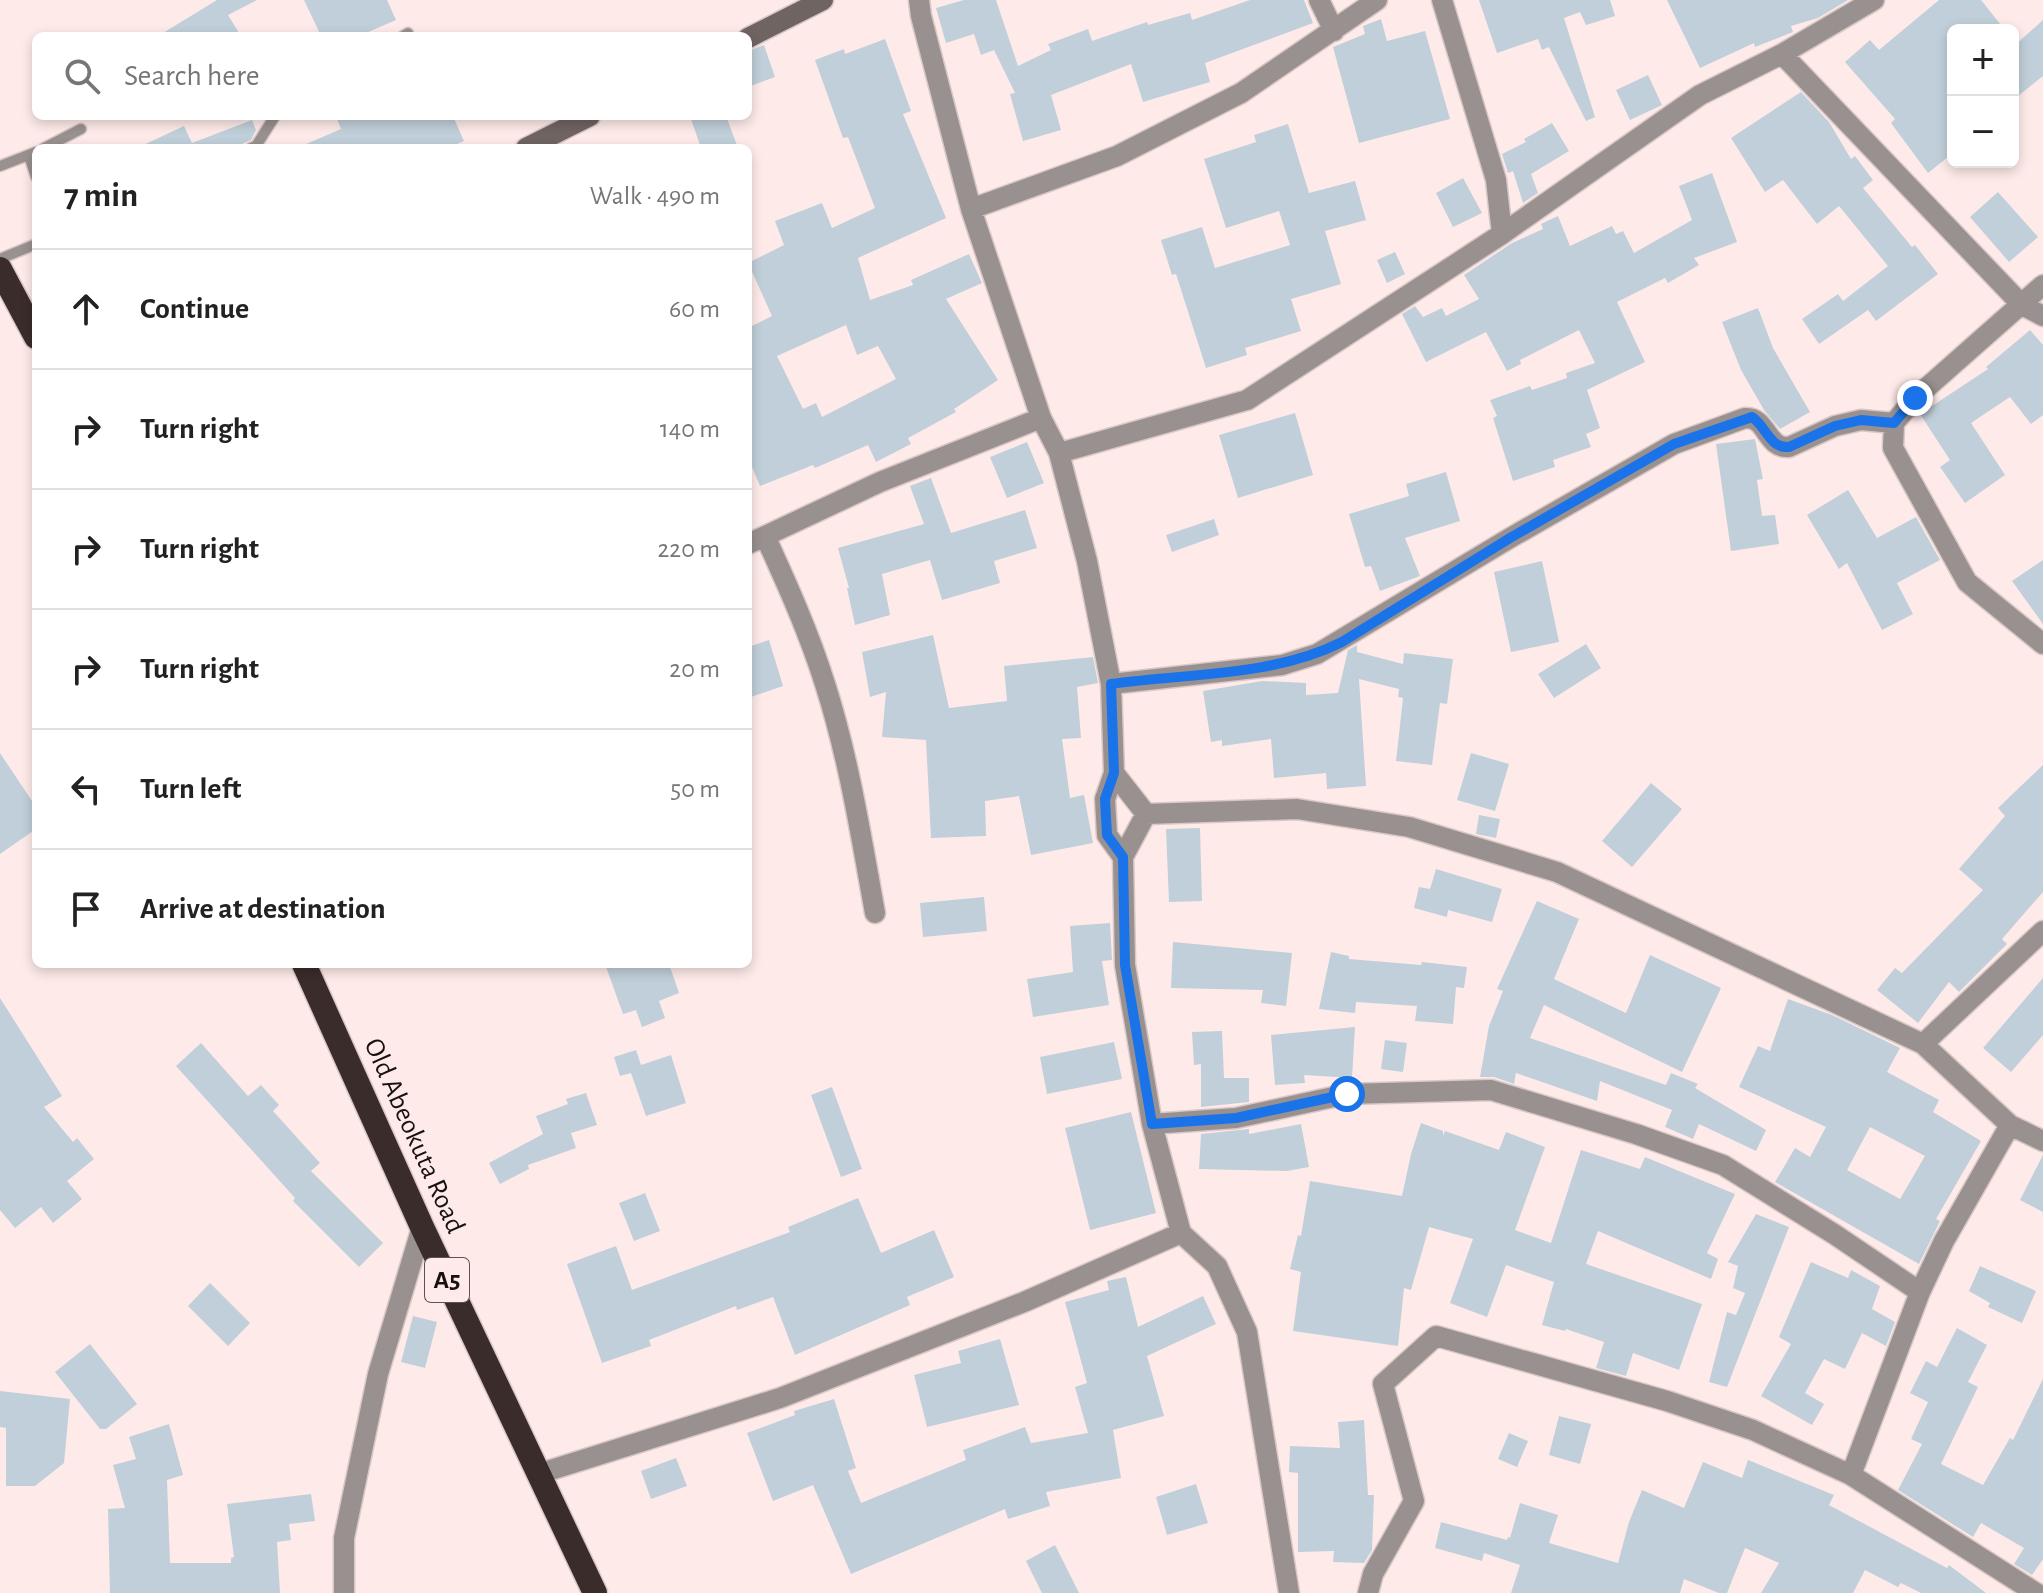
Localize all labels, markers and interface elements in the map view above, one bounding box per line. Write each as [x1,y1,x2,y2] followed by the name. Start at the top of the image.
[1947,24,2019,168] map controls
[1947,24,2019,96] button: +
[32,32,752,120] search box
[60,54,104,98] icon: search
[124,61,260,91] text: Search here
[1947,96,2019,168] button: −
[64,179,138,213] text: 7 min
[590,183,720,209] text: Walk · 490 m
[64,287,108,331] icon: ahead
[140,294,249,324] text: Continue
[669,296,720,322] text: 60 m
[1897,380,1933,416] route end
[64,407,108,451] icon: right
[140,414,259,444] text: Turn right
[660,416,720,442] text: 140 m
[64,527,108,571] icon: right
[140,534,259,564] text: Turn right
[658,536,720,562] text: 220 m
[64,647,108,691] icon: right
[140,654,259,684] text: Turn right
[669,656,720,682] text: 20 m
[64,767,108,811] icon: left
[140,774,241,804] text: Turn left
[670,776,720,802] text: 50 m
[64,887,108,931] icon: arrive
[140,894,386,924] text: Arrive at destination
[358,1034,470,1238] street label: Old Abeokuta Road
[1329,1076,1365,1112] route start
[425,1258,469,1302] road number: A5

